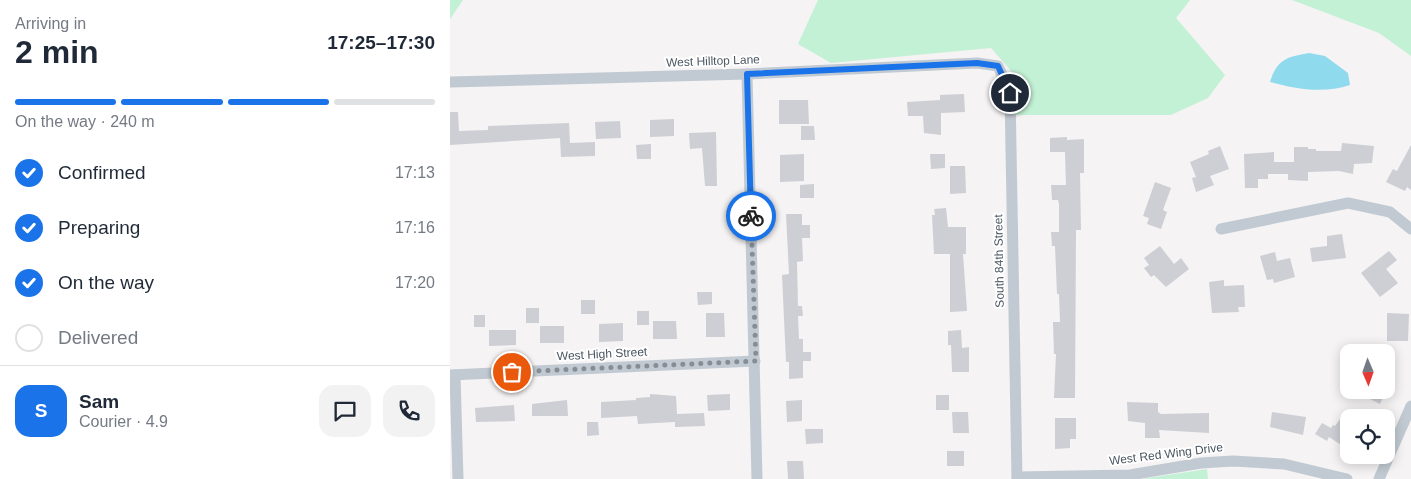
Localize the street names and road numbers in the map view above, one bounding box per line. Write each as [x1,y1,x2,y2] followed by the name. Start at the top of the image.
[666,52,760,70] street label: West Hilltop Lane
[991,214,1007,308] street label: South 84th Street
[556,345,648,363] street label: West High Street
[1108,440,1224,468] street label: West Red Wing Drive

